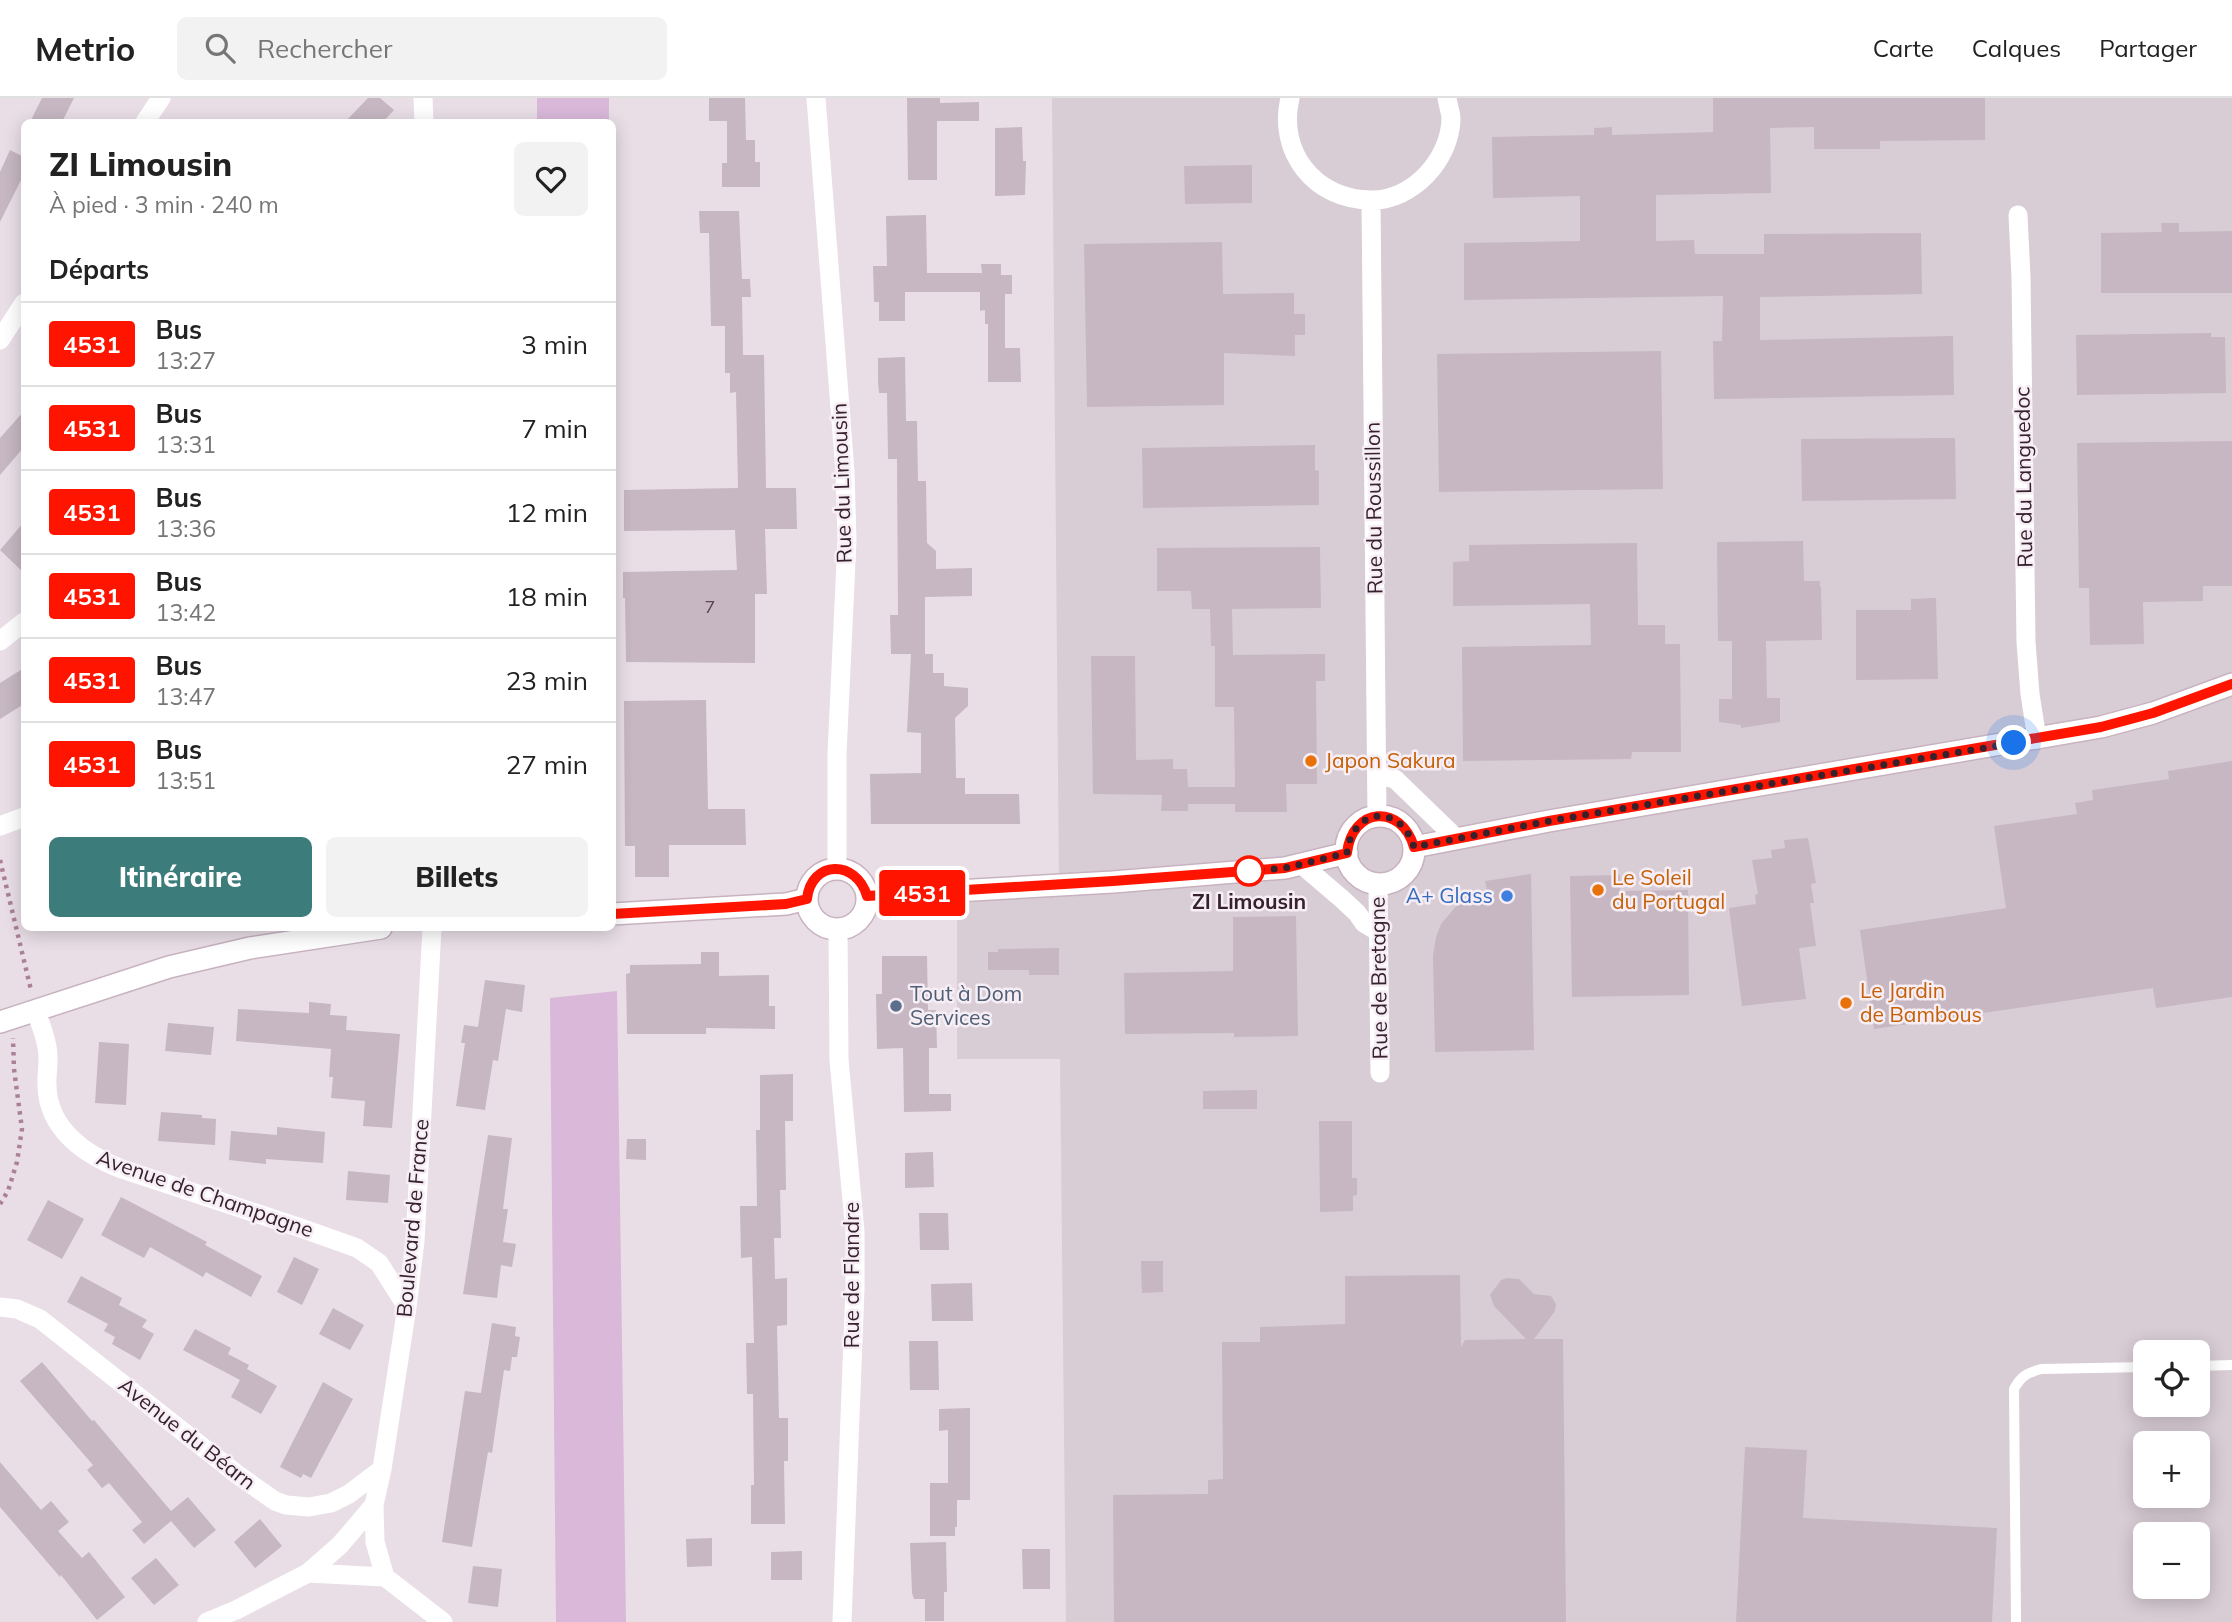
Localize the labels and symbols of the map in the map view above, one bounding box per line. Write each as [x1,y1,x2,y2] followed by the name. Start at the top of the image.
[2008,386,2038,568] street label: Rue du Languedoc
[825,402,857,564] street label: Rue du Limousin
[1358,422,1388,594] street label: Rue du Roussillon
[705,595,715,618] house number: 7
[1996,725,2031,760] your location
[1325,747,1456,773] place label: Japon Sakura
[1303,753,1319,769] marker: Japon Sakura
[1234,856,1264,886] marker: ZI Limousin
[1612,864,1725,914] place label: Le Soleil du Portugal
[873,870,971,916] line badge: 4531
[1406,882,1493,908] place label: A+ Glass
[1590,882,1606,898] marker: Le Soleil du Portugal
[1192,888,1306,914] place label: ZI Limousin
[1499,888,1515,904] marker: A+ Glass
[1364,897,1392,1060] street label: Rue de Bretagne
[1860,977,1982,1027] place label: Le Jardin de Bambous
[910,980,1022,1030] place label: Tout à Dom Services
[1838,995,1854,1011] marker: Le Jardin de Bambous
[888,998,904,1014] marker: Tout à Dom Services
[390,1118,434,1318] street label: Boulevard de France
[94,1144,317,1242] street label: Avenue de Champagne
[838,1202,864,1348] street label: Rue de Flandre
[114,1372,261,1495] street label: Avenue du Béarn

